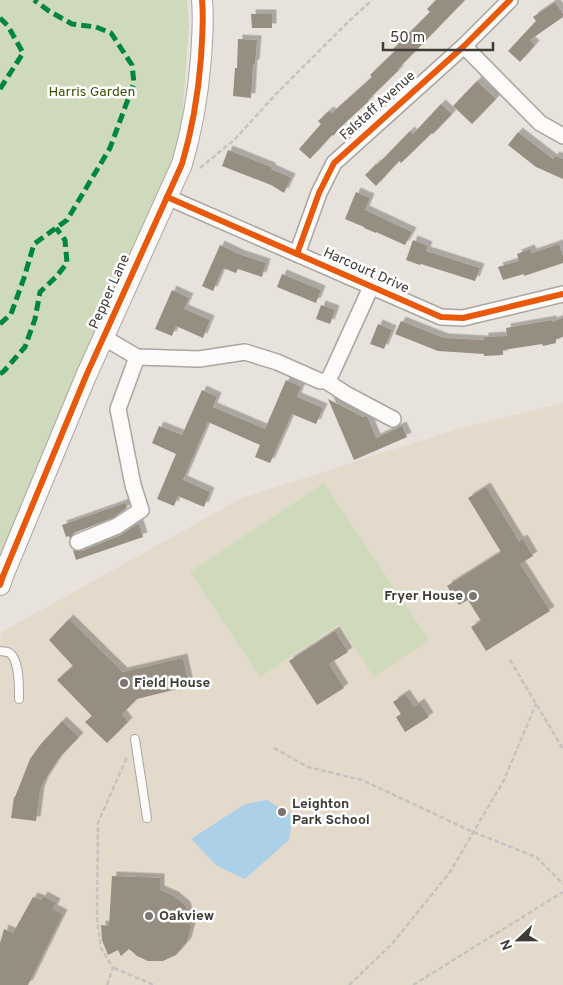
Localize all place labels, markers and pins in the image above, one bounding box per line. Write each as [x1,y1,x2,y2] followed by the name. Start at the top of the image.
[384,588,463,605] place label: Fryer House
[467,590,479,602] marker: Fryer House
[134,675,211,692] place label: Field House
[118,677,130,689] marker: Field House
[292,796,370,829] place label: Leighton Park School
[276,806,288,818] marker: Leighton Park School
[159,908,214,925] place label: Oakview
[143,910,155,922] marker: Oakview

